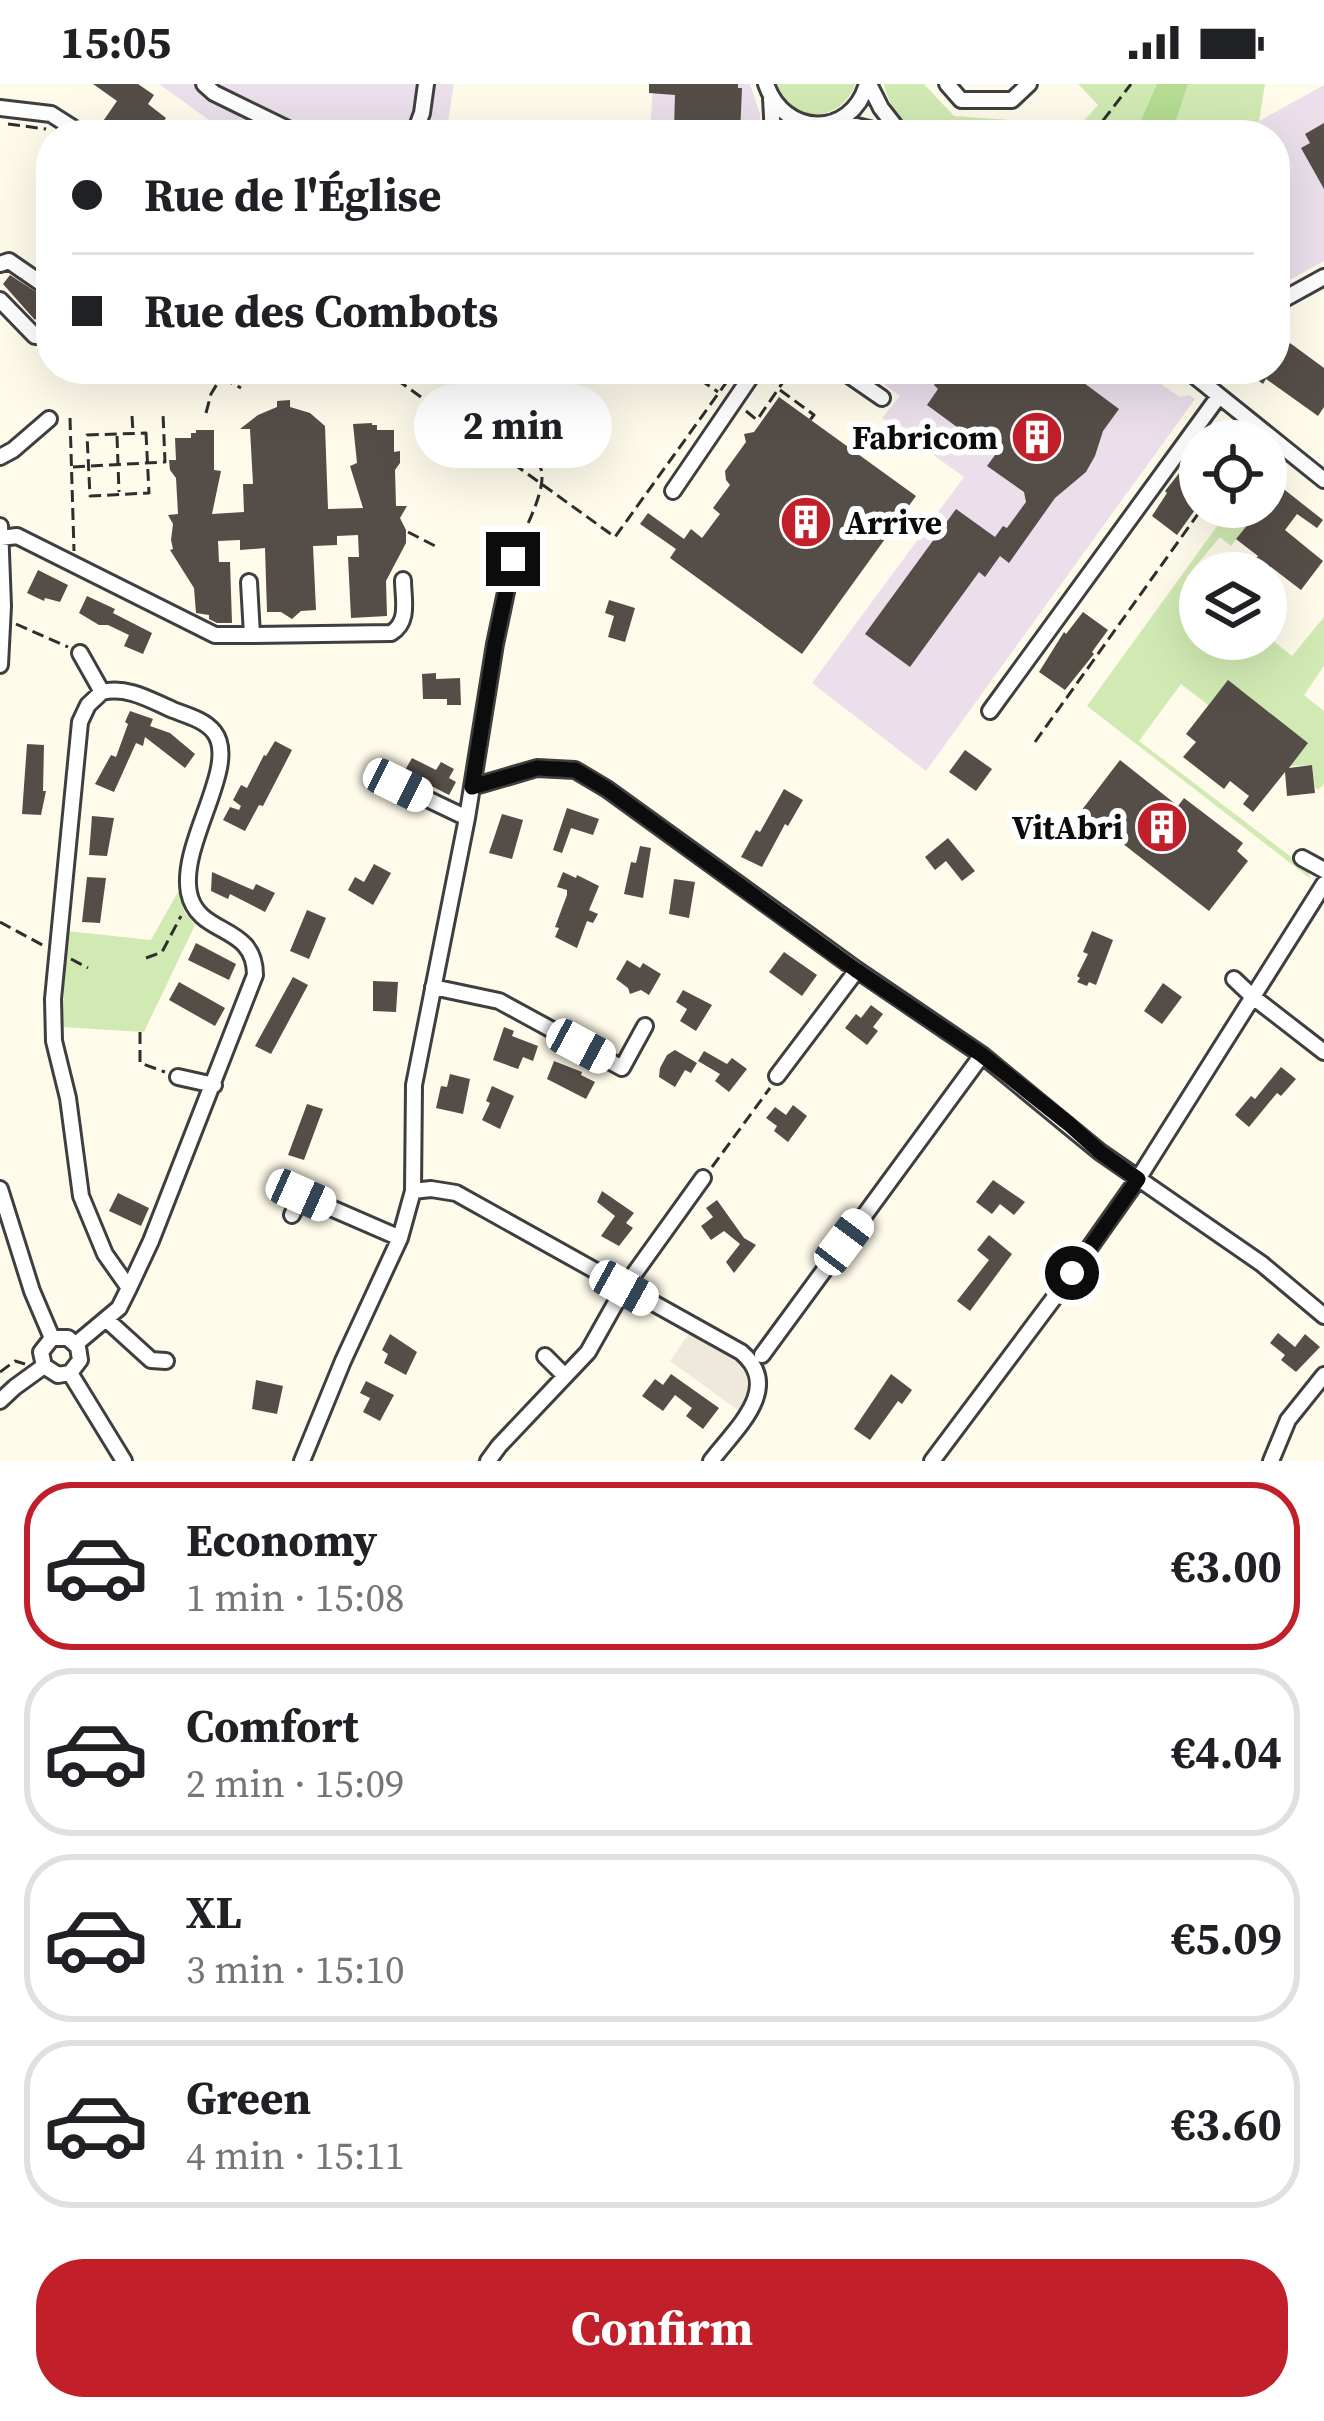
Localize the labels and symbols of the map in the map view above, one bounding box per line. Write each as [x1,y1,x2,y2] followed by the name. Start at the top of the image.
[414,385,612,469] callout: 2 min
[1009,409,1065,465] building icon: Fabricom
[852,415,998,460] place label: Fabricom
[778,494,834,550] building icon: Arrive
[845,500,942,545] place label: Arrive
[486,532,540,586] route end
[358,753,438,817] car
[1134,799,1190,855] building icon: VitAbri
[1012,805,1123,850] place label: VitAbri
[541,1013,621,1079] car
[261,1164,341,1226] car
[808,1202,880,1282] car
[1045,1246,1099,1300] route start
[584,1255,664,1321] car

